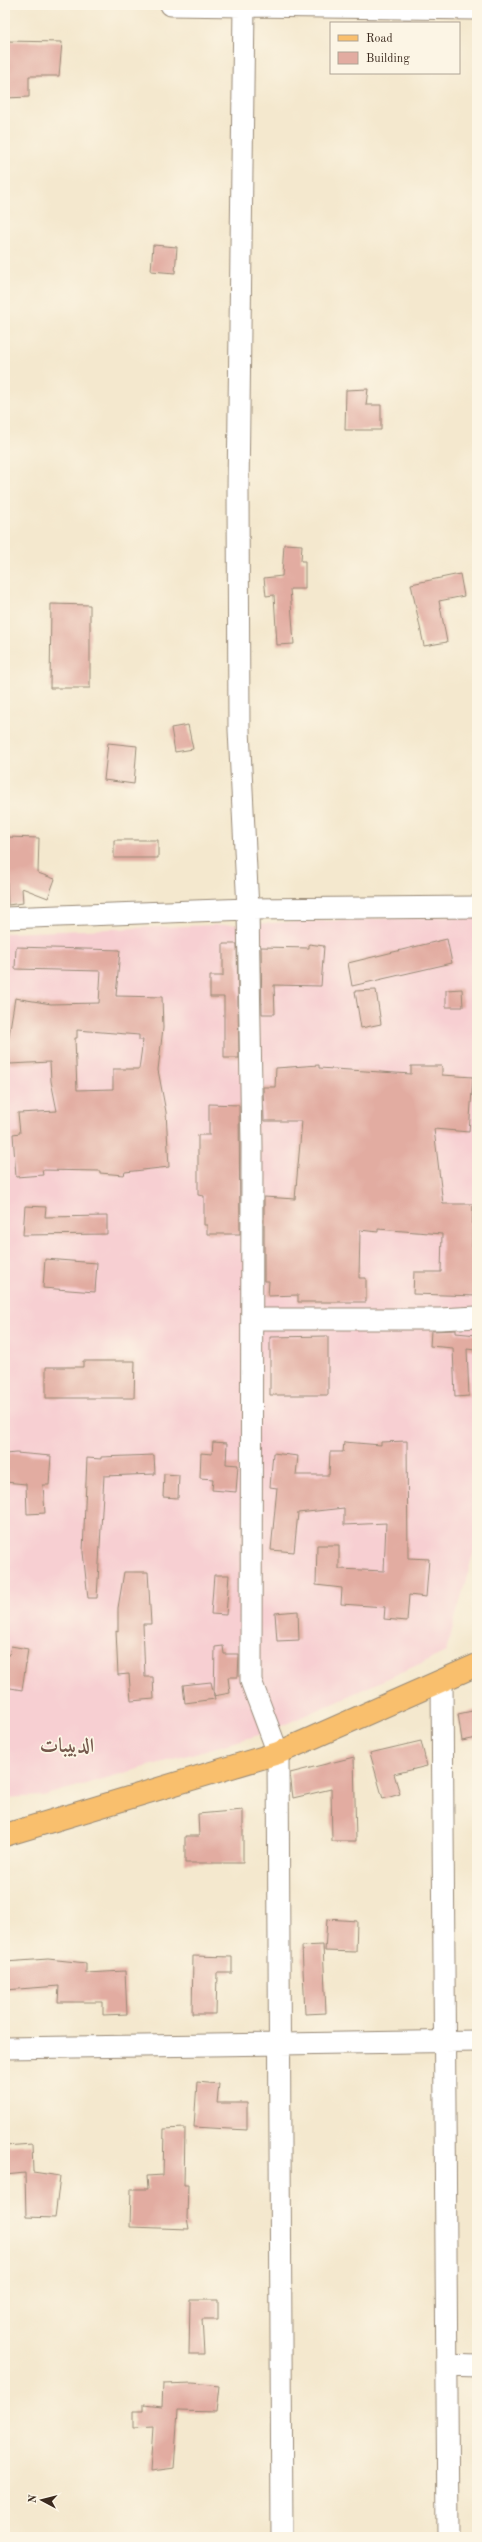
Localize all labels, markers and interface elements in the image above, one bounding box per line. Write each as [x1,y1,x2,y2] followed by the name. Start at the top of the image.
[330,22,460,74] legend
[366,33,393,45] text: Road
[366,53,410,65] text: Building
[40,1736,94,1757] district label: الدبيبات
[22,2480,62,2520] north arrow
[28,2494,40,2504] text: N

